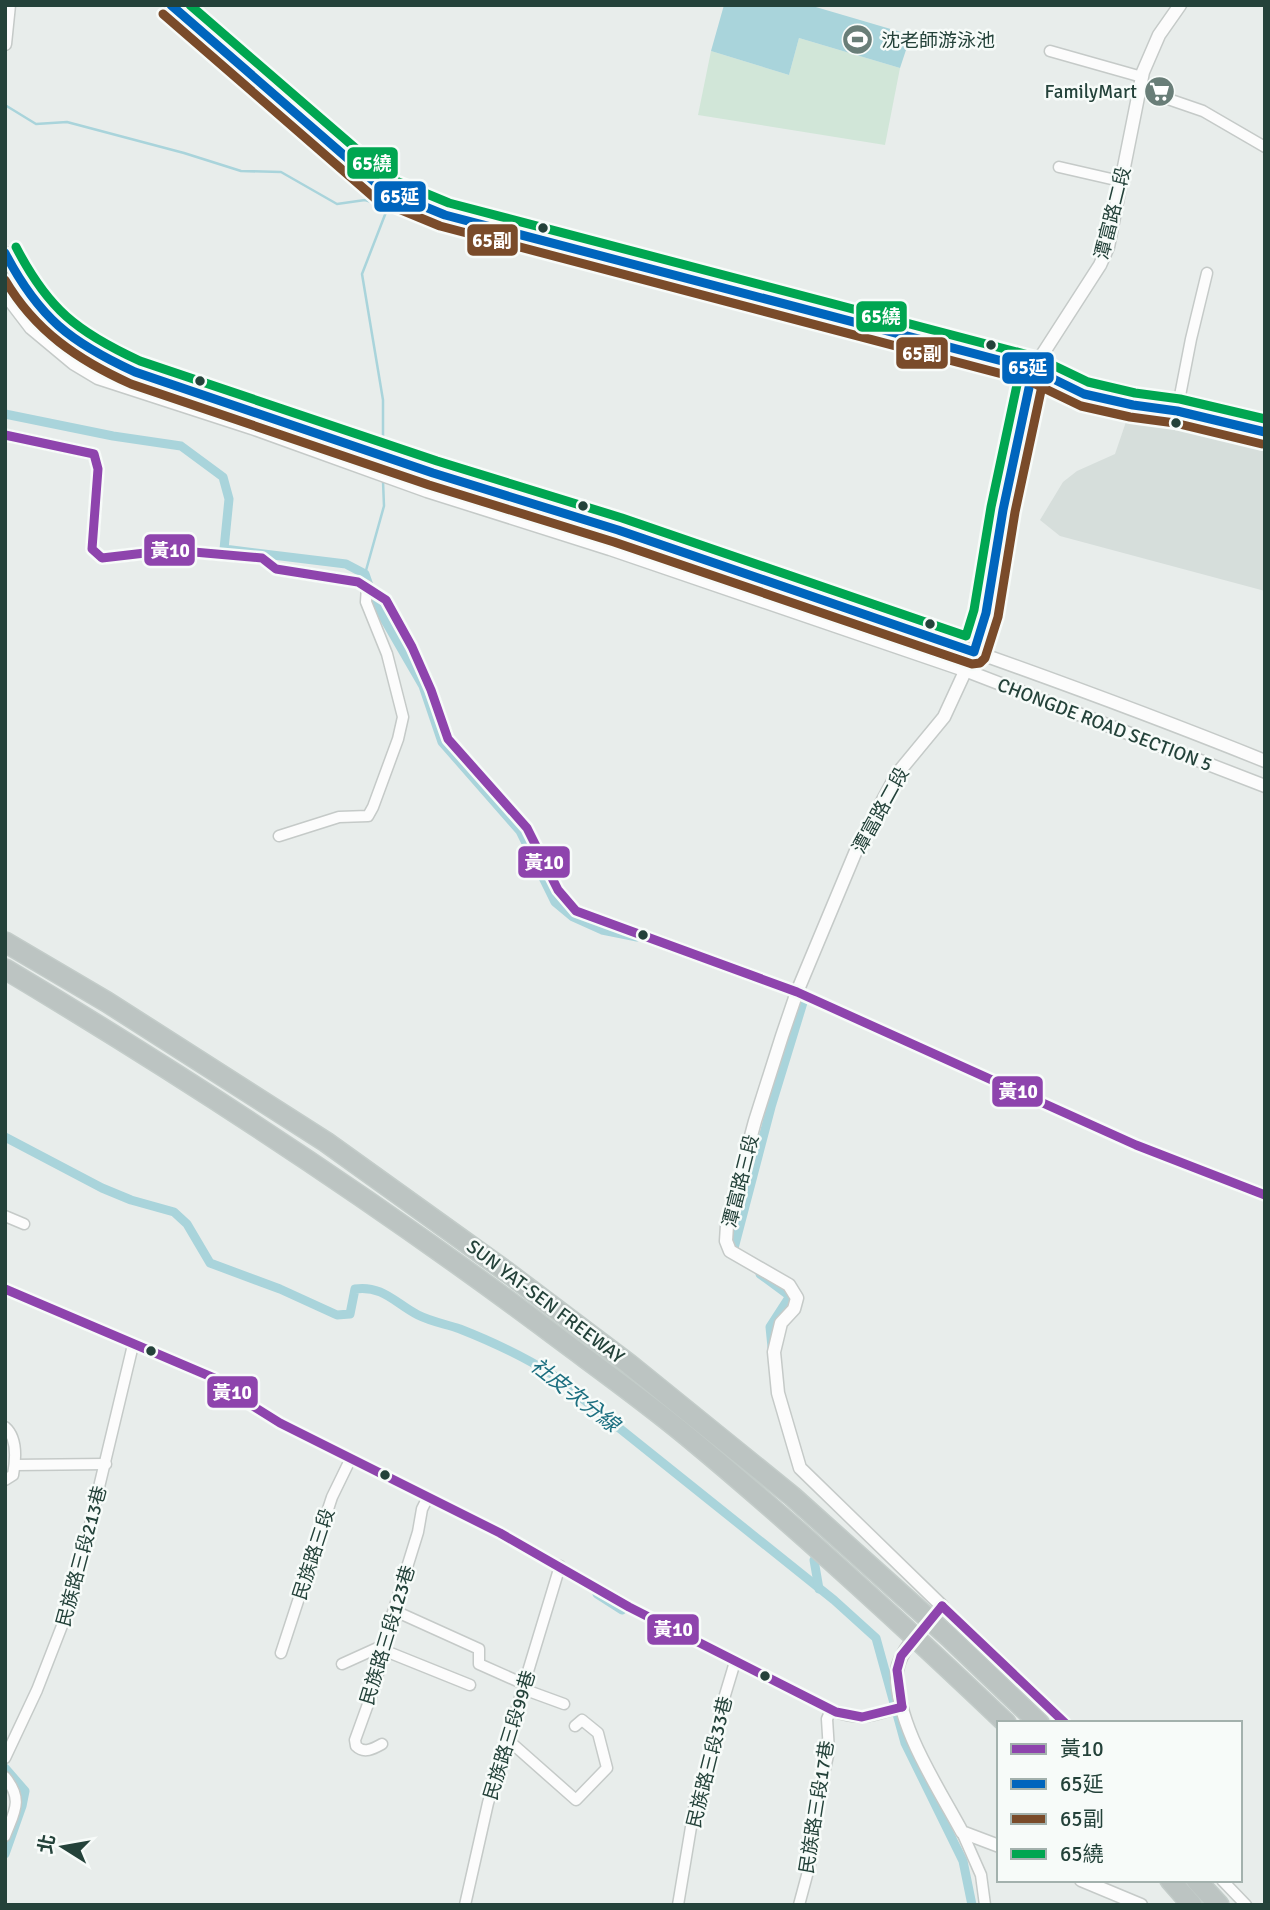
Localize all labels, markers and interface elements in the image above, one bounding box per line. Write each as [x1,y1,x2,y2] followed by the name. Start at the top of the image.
[841,23,875,57] sports icon: 沈老師游泳池
[881,29,995,53] place label: 沈老師游泳池
[1143,74,1177,108] supermarket icon: FamilyMart
[1045,80,1137,104] place label: FamilyMart
[346,146,399,180] line badge: 65繞
[352,152,392,176] text: 65繞
[1090,164,1136,262] street label: 潭富路二段
[373,180,427,213] line badge: 65延
[380,185,420,209] text: 65延
[536,221,550,235] unlabelled marker
[466,223,519,257] line badge: 65副
[472,229,512,253] text: 65副
[855,300,908,333] line badge: 65繞
[861,305,901,329] text: 65繞
[895,336,949,370] line badge: 65副
[984,338,998,352] unlabelled marker
[902,342,942,366] text: 65副
[1001,351,1055,385] line badge: 65延
[1008,356,1048,380] text: 65延
[193,374,207,388] unlabelled marker
[1169,416,1183,430] unlabelled marker
[576,499,590,513] unlabelled marker
[143,533,196,567] line badge: 黃10
[150,539,190,563] text: 黃10
[923,617,937,631] unlabelled marker
[994,673,1215,777] street label: CHONGDE ROAD SECTION 5
[847,763,914,858] street label: 潭富路二段
[517,845,571,879] line badge: 黃10
[524,851,564,875] text: 黃10
[636,928,650,942] unlabelled marker
[991,1075,1044,1108] line badge: 黃10
[998,1080,1038,1104] text: 黃10
[718,1132,764,1230] street label: 潭富路三段
[462,1235,629,1369] street label: SUN YAT-SEN FREEWAY
[144,1344,158,1358] unlabelled marker
[526,1352,626,1439] water label: 社皮次分線
[206,1375,259,1409] line badge: 黃10
[212,1381,252,1405] text: 黃10
[378,1468,392,1482] unlabelled marker
[52,1483,112,1629] street label: 民族路三段213巷
[288,1505,340,1603] street label: 民族路三段
[355,1563,421,1708] street label: 民族路三段123巷
[646,1613,700,1646] line badge: 黃10
[653,1618,693,1642] text: 黃10
[479,1667,541,1803] street label: 民族路三段99巷
[758,1669,772,1683] unlabelled marker
[682,1694,738,1830] street label: 民族路三段33巷
[997,1721,1242,1882] legend
[1060,1736,1104,1762] text: 黃10
[795,1739,839,1875] street label: 民族路三段17巷
[1060,1771,1104,1797] text: 65延
[1060,1806,1104,1832] text: 65副
[28,1812,98,1882] north arrow
[34,1832,61,1856] text: 北
[1060,1841,1104,1867] text: 65繞

